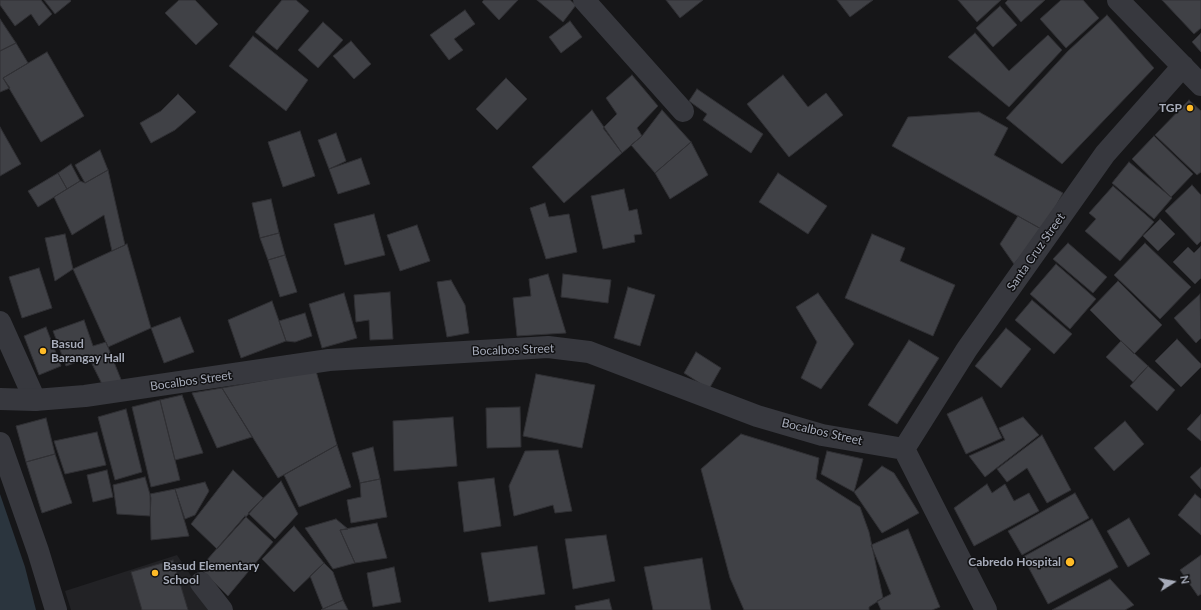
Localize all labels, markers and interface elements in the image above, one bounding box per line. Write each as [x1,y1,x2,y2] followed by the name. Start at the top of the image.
[1159,101,1182,115] place label: TGP
[1185,103,1195,113] marker: TGP
[1004,210,1068,294] street label: Santa Cruz Street
[51,337,125,365] place label: Basud Barangay Hall
[472,341,554,359] street label: Bocalbos Street
[38,346,48,356] marker: Basud Barangay Hall
[149,368,233,394] street label: Bocalbos Street
[780,416,864,448] street label: Bocalbos Street
[968,555,1061,569] place label: Cabredo Hospital
[1064,556,1076,568] marker: Cabredo Hospital
[163,559,259,587] place label: Basud Elementary School
[1153,562,1193,602] north arrow
[150,568,160,578] marker: Basud Elementary School
[1178,574,1192,585] text: N

